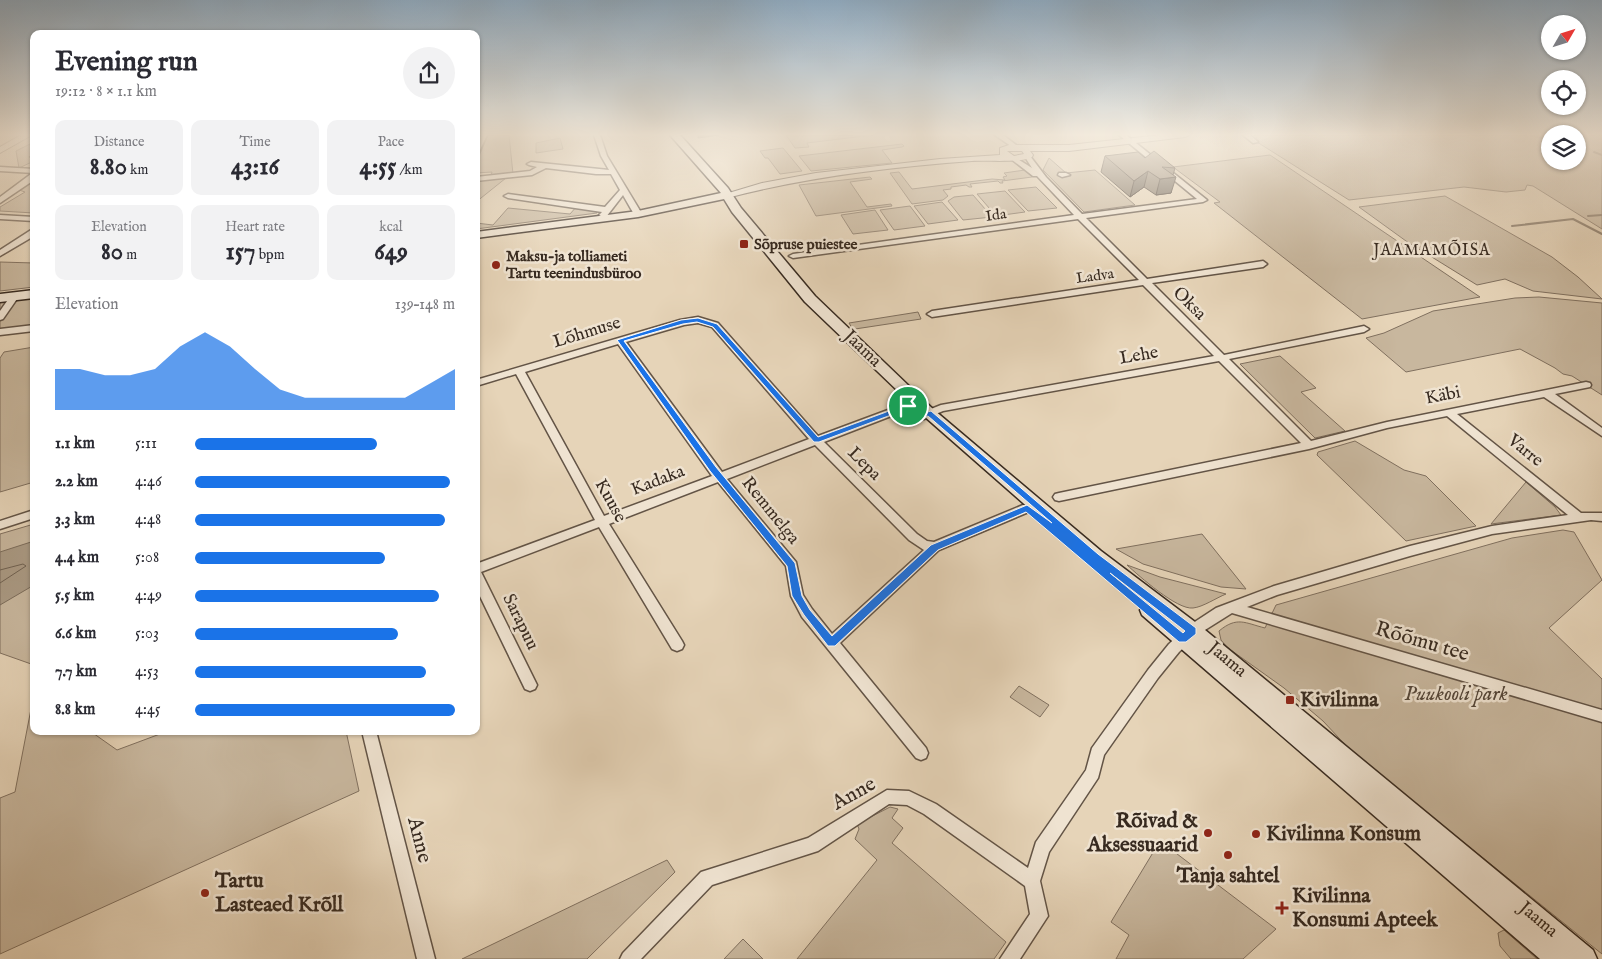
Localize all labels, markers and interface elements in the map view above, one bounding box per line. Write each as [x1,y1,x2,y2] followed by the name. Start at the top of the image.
[1541,15,1586,60] north arrow
[1541,15,1586,170] map controls
[55,45,198,80] text: Evening run
[403,47,455,99] button: share
[1541,70,1586,115] button: locate
[55,82,157,102] text: 19:12 · 8 × 1.1 km
[1541,125,1586,170] button: layers
[94,133,144,151] text: Distance
[239,133,271,151] text: Time
[378,133,404,151] text: Pace
[90,151,127,183] text: 8.80
[231,151,279,183] text: 43:16
[359,151,396,183] text: 4:55
[127,161,148,179] text: km
[396,161,423,179] text: /km
[984,204,1008,226] street label: Ida
[91,218,147,236] text: Elevation
[225,218,285,236] text: Heart rate
[379,218,403,236] text: kcal
[754,235,858,254] place label: Sõpruse puiestee
[101,236,123,268] text: 80
[226,236,256,268] text: 157
[374,236,408,268] text: 649
[738,238,750,250] marker: Sõpruse puiestee
[1371,239,1491,261] district label: JAAMAMÕISA
[123,246,137,264] text: m
[256,246,284,264] text: bpm
[505,247,641,283] place label: Maksu-ja tolliameti Tartu teenindusbüroo
[490,259,502,271] marker: Maksu-ja tolliameti Tartu teenindusbüroo
[1075,264,1116,288] street label: Ladva
[1167,282,1211,326] street label: Oksa
[55,295,118,315] text: Elevation
[395,295,455,315] text: 139–148 m
[550,312,624,354] street label: Lõhmuse
[837,324,886,373] street label: Jaama
[1118,341,1160,371] street label: Lehe
[1424,381,1463,411] street label: Käbi
[887,385,929,427] pin
[894,392,922,420] icon: arrive
[1501,429,1548,472] street label: Varre
[55,434,95,454] text: 1.1 km
[135,434,157,454] text: 5:11
[842,442,886,486] street label: Lepa
[628,460,688,502] street label: Kadaka
[55,472,98,492] text: 2.2 km
[135,472,162,492] text: 4:46
[736,473,804,550] street label: Remmelga
[589,475,631,527] street label: Kuuse
[55,510,95,530] text: 3.3 km
[135,510,161,530] text: 4:48
[55,548,99,568] text: 4.4 km
[135,548,159,568] text: 5:08
[55,586,94,606] text: 5.5 km
[135,586,162,606] text: 4:49
[497,590,543,654] street label: Sarapuu
[1372,616,1472,668] street label: Rõõmu tee
[55,624,96,644] text: 6.6 km
[135,624,159,644] text: 5:03
[1201,636,1251,683] street label: Jaama
[55,662,97,682] text: 7.7 km
[135,662,159,682] text: 4:53
[1404,681,1508,708] park label: Puukooli park
[1300,687,1379,714] place label: Kivilinna
[1284,694,1296,706] marker: Kivilinna
[55,700,95,720] text: 8.8 km
[135,700,161,720] text: 4:45
[826,771,881,817] street label: Anne
[1086,808,1199,859] place label: Rõivad & Aksessuaarid
[400,813,438,866] street label: Anne
[1266,821,1422,848] place label: Kivilinna Konsum
[1202,827,1214,839] marker: Rõivad & Aksessuaarid
[1250,828,1262,840] marker: Kivilinna Konsum
[1222,849,1234,861] marker: Tanja sahtel
[1176,863,1281,890] place label: Tanja sahtel
[214,868,345,919] place label: Tartu Lasteaed Krõll
[1292,883,1438,934] place label: Kivilinna Konsumi Apteek
[199,887,211,899] marker: Tartu Lasteaed Krõll
[1512,896,1562,943] street label: Jaama
[1276,902,1288,914] marker: Kivilinna Konsumi Apteek

